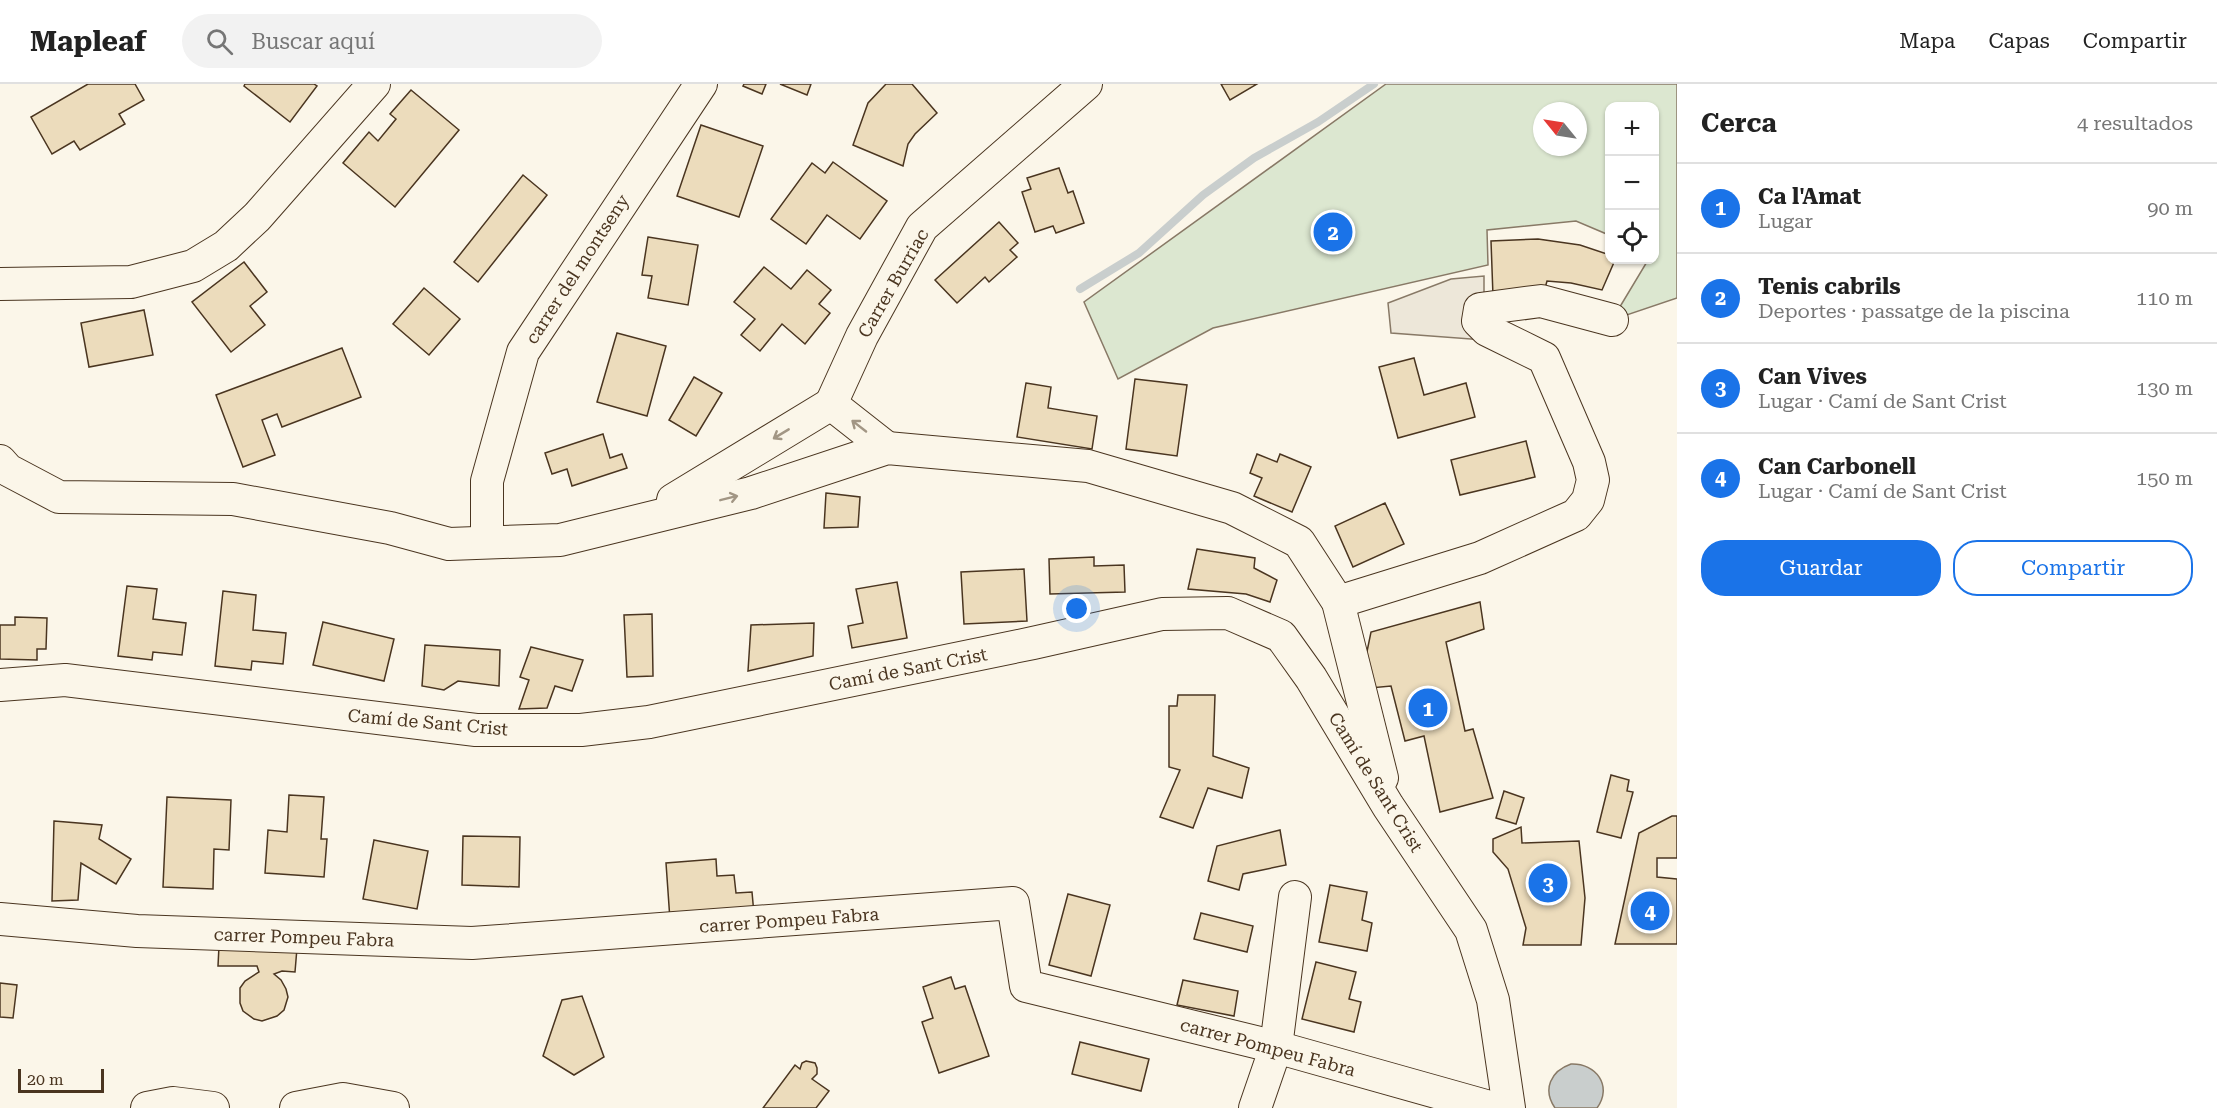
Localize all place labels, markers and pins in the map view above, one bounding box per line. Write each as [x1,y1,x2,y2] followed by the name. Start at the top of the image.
[1314,210,1352,254] pin: 2
[1408,686,1448,730] pin: 1
[1528,860,1568,906] pin: 3
[1630,888,1670,934] pin: 4

